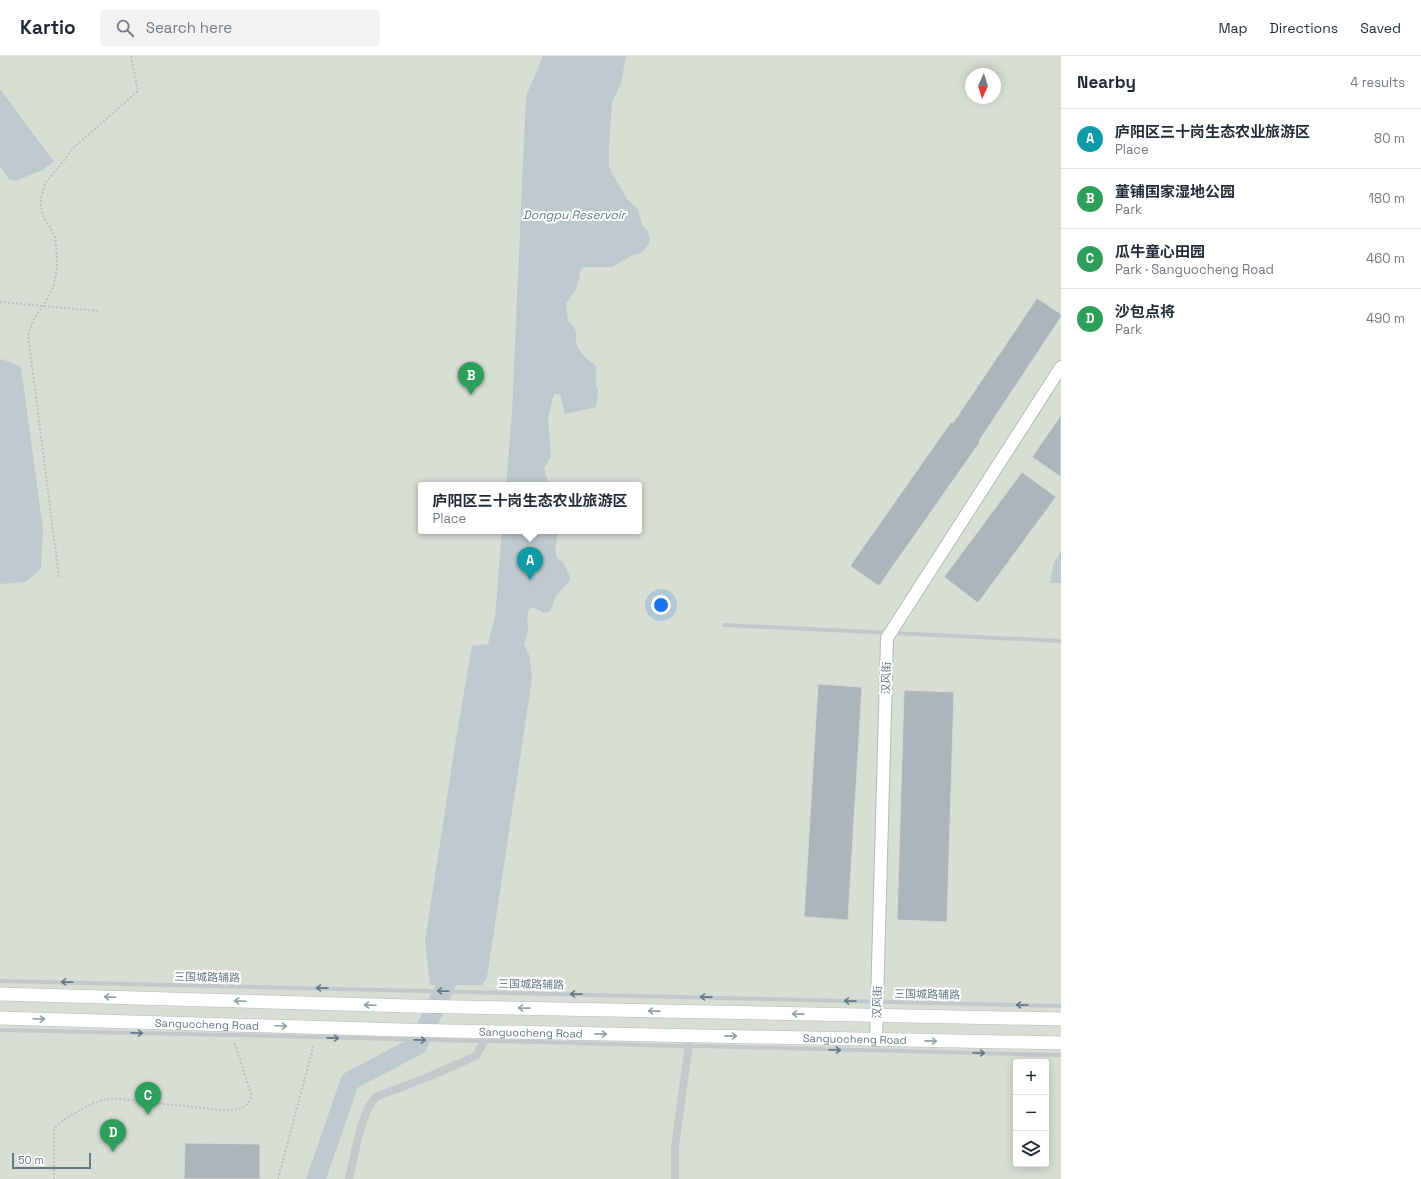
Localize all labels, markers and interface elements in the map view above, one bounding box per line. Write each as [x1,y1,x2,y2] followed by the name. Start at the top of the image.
[100,10,380,46] search box
[20,15,76,40] text: Kartio
[114,17,136,39] icon: search
[146,18,232,37] text: Search here
[1218,19,1248,37] text: Map
[1270,19,1338,37] text: Directions
[1360,19,1401,37] text: Saved
[965,68,1001,104] north arrow
[1077,71,1136,93] text: Nearby
[1350,74,1405,91] text: 4 results
[1115,122,1310,141] text: 庐阳区三十岗生态农业旅游区
[1086,130,1094,147] text: A
[1374,130,1405,147] text: 80 m
[1115,141,1149,158] text: Place
[1115,182,1235,201] text: 董铺国家湿地公园
[1086,190,1094,207] text: B
[1369,190,1405,207] text: 180 m
[1115,201,1142,218] text: Park
[523,207,627,223] water label: Dongpu Reservoir
[1115,242,1205,261] text: 瓜牛童心田园
[1086,250,1094,267] text: C
[1366,250,1405,267] text: 460 m
[1115,261,1274,278] text: Park · Sanguocheng Road
[1115,302,1175,321] text: 沙包点将
[1086,310,1094,327] text: D
[1366,310,1405,327] text: 490 m
[1115,321,1142,338] text: Park
[458,362,484,395] pin: B
[418,482,642,534] popup
[432,491,628,510] text: 庐阳区三十岗生态农业旅游区
[432,510,466,527] text: Place
[517,547,543,580] pin: A
[651,595,671,615] your location
[878,661,894,695] street label: 汉风街
[174,969,240,985] street label: 三国城路辅路
[498,976,564,992] street label: 三国城路辅路
[61,978,74,986] one-way arrow
[316,985,329,992] one-way arrow
[869,985,885,1019] street label: 汉风街
[894,986,960,1002] street label: 三国城路辅路
[437,987,450,995] one-way arrow
[570,991,583,998] one-way arrow
[104,993,117,1001] one-way arrow
[700,994,713,1001] one-way arrow
[234,997,247,1005] one-way arrow
[844,997,857,1005] one-way arrow
[364,1001,377,1008] one-way arrow
[1016,1001,1029,1009] one-way arrow
[518,1004,531,1012] one-way arrow
[648,1007,661,1015] one-way arrow
[792,1010,805,1018] one-way arrow
[32,1015,45,1022] one-way arrow
[155,1016,259,1033] street label: Sanguocheng Road
[274,1022,287,1030] one-way arrow
[479,1025,583,1041] street label: Sanguocheng Road
[130,1029,143,1037] one-way arrow
[594,1030,607,1038] one-way arrow
[803,1031,907,1047] street label: Sanguocheng Road
[724,1033,737,1040] one-way arrow
[326,1034,339,1042] one-way arrow
[413,1036,426,1044] one-way arrow
[924,1037,937,1045] one-way arrow
[828,1046,841,1053] one-way arrow
[972,1049,985,1057] one-way arrow
[1013,1059,1049,1167] map controls
[1013,1059,1049,1095] button: +
[135,1082,161,1115] pin: C
[1013,1095,1049,1131] button: −
[100,1119,126,1152] pin: D
[1013,1131,1049,1167] button: layers
[12,1151,91,1170] scale bar
[18,1153,44,1167] text: 50 m

